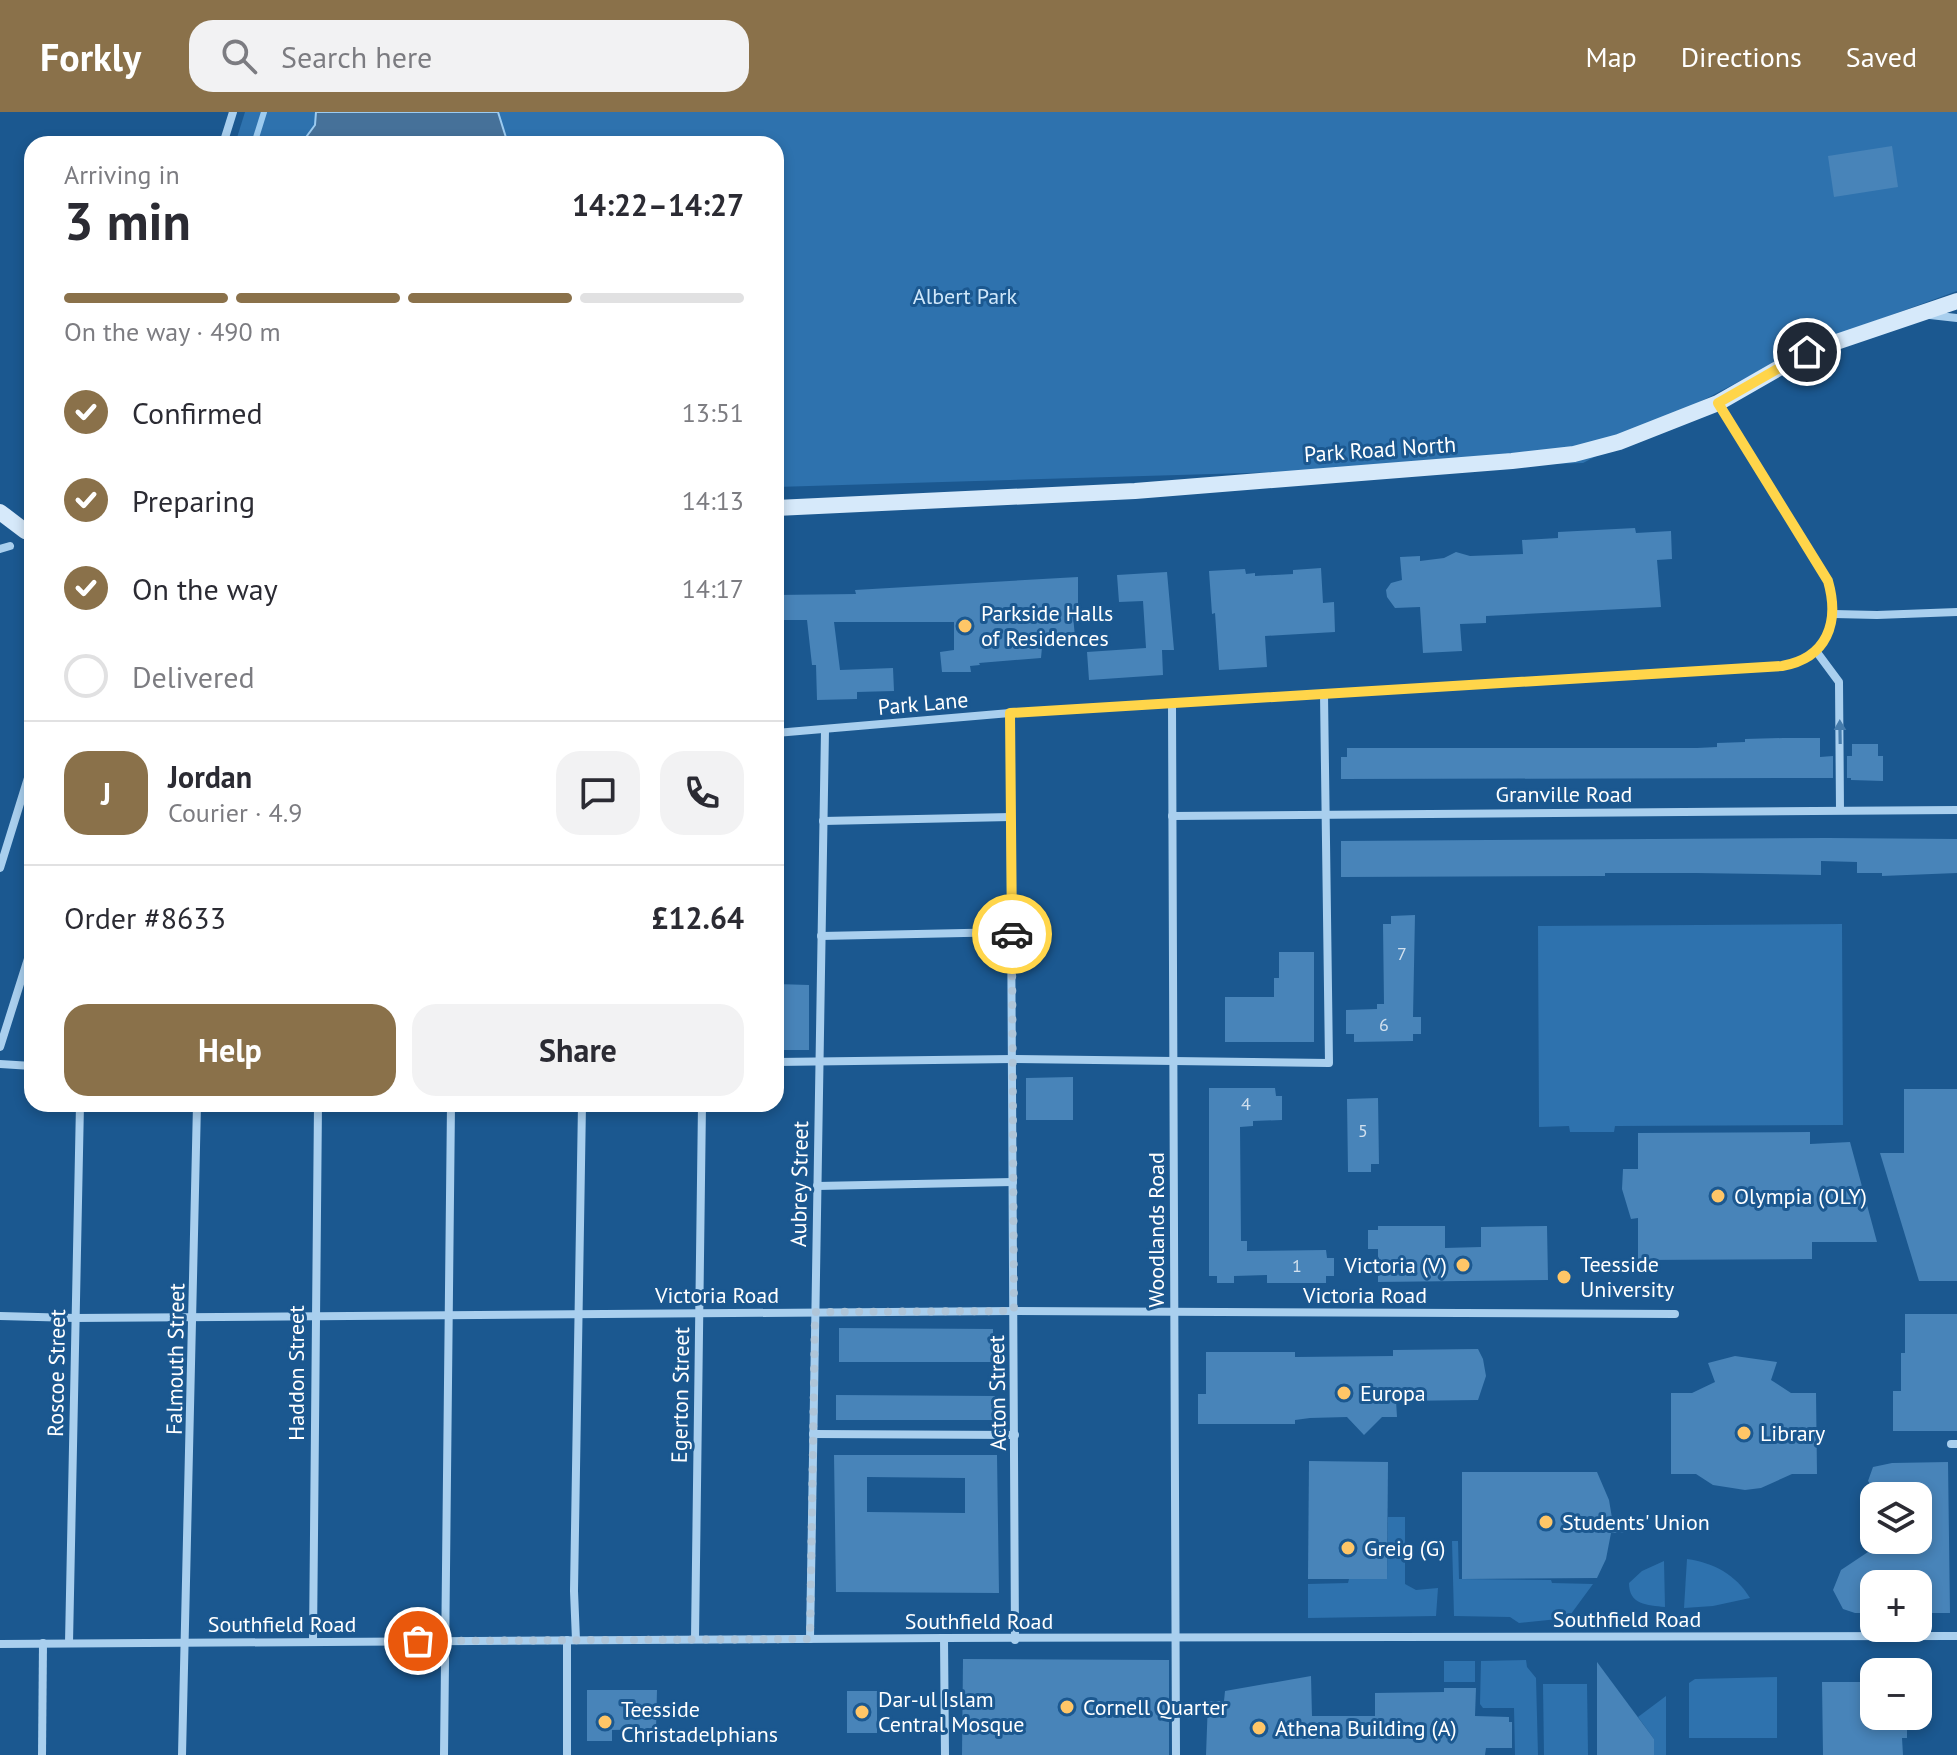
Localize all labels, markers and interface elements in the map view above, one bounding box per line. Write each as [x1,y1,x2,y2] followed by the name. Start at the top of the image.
[189,20,749,92] search box
[40,32,141,81] text: Forkly
[217,34,261,78] icon: search
[281,37,432,76] text: Search here
[1586,38,1637,75] text: Map
[1681,38,1802,75] text: Directions
[1846,38,1917,75] text: Saved
[64,158,180,191] text: Arriving in
[572,185,744,224] text: 14:22–14:27
[64,187,191,254] text: 3 min
[913,282,1018,310] park label: Albert Park
[64,315,281,348] text: On the way · 490 m
[1773,318,1841,386] pin
[1785,330,1829,374] icon: home
[64,390,108,434] icon: check
[132,393,263,432] text: Confirmed
[682,396,744,429] text: 13:51
[1303,430,1457,468] street label: Park Road North
[64,478,108,522] icon: check
[132,481,255,520] text: Preparing
[682,484,744,517] text: 14:13
[64,566,108,610] icon: check
[132,569,278,608] text: On the way
[682,572,744,605] text: 14:17
[981,599,1113,652] place label: Parkside Halls of Residences
[956,617,974,635] marker: Parkside Halls of Residences
[132,657,255,696] text: Delivered
[877,685,969,721] street label: Park Lane
[1833,719,1846,744] one-way arrow
[556,751,640,835] button: chat
[660,751,744,835] button: phone
[168,757,252,796] text: Jordan
[101,774,111,813] text: J
[1496,780,1632,808] street label: Granville Road
[168,796,302,829] text: Courier · 4.9
[972,894,1052,974] courier
[64,898,226,937] text: Order #8633
[652,898,744,937] text: £12.64
[990,912,1034,956] icon: car
[1397,942,1407,965] house number: 7
[64,1004,396,1096] button: Help
[412,1004,744,1096] button: Share
[1379,1013,1389,1036] house number: 6
[1241,1092,1251,1115] house number: 4
[1358,1119,1368,1142] house number: 5
[784,1120,814,1247] street label: Aubrey Street
[1142,1152,1170,1308] street label: Woodlands Road
[1734,1182,1867,1210] place label: Olympia (OLY)
[1709,1187,1727,1205] marker: Olympia (OLY)
[1580,1250,1675,1303] place label: Teesside University
[1343,1251,1447,1279] place label: Victoria (V)
[1292,1254,1302,1277] house number: 1
[1454,1256,1472,1274] marker: Victoria (V)
[1555,1268,1573,1286] marker: Teesside University
[654,1281,779,1309] street label: Victoria Road
[1302,1281,1427,1309] street label: Victoria Road
[160,1282,190,1435] street label: Falmouth Street
[282,1305,310,1441] street label: Haddon Street
[41,1308,71,1437] street label: Roscoe Street
[665,1326,695,1463] street label: Egerton Street
[982,1334,1012,1451] street label: Acton Street
[1360,1379,1426,1407] place label: Europa
[1335,1384,1353,1402] marker: Europa
[1760,1419,1826,1447] place label: Library
[1735,1424,1753,1442] marker: Library
[1860,1482,1932,1730] map controls
[1860,1482,1932,1554] button: layers
[1562,1508,1710,1536] place label: Students' Union
[1537,1513,1555,1531] marker: Students' Union
[1364,1534,1446,1562] place label: Greig (G)
[1339,1539,1357,1557] marker: Greig (G)
[1860,1570,1932,1642] button: +
[1553,1605,1701,1633] street label: Southfield Road
[384,1607,452,1675] pin
[905,1607,1053,1635] street label: Southfield Road
[208,1610,356,1638] street label: Southfield Road
[396,1619,440,1663] icon: bag
[1860,1658,1932,1730] button: −
[878,1685,1024,1738] place label: Dar-ul Islam Central Mosque
[1083,1693,1228,1721] place label: Cornell Quarter
[621,1695,778,1748] place label: Teesside Christadelphians
[1058,1698,1076,1716] marker: Cornell Quarter
[853,1703,871,1721] marker: Dar-ul Islam Central Mosque
[596,1713,614,1731] marker: Teesside Christadelphians
[1275,1714,1457,1742] place label: Athena Building (A)
[1250,1719,1268,1737] marker: Athena Building (A)

